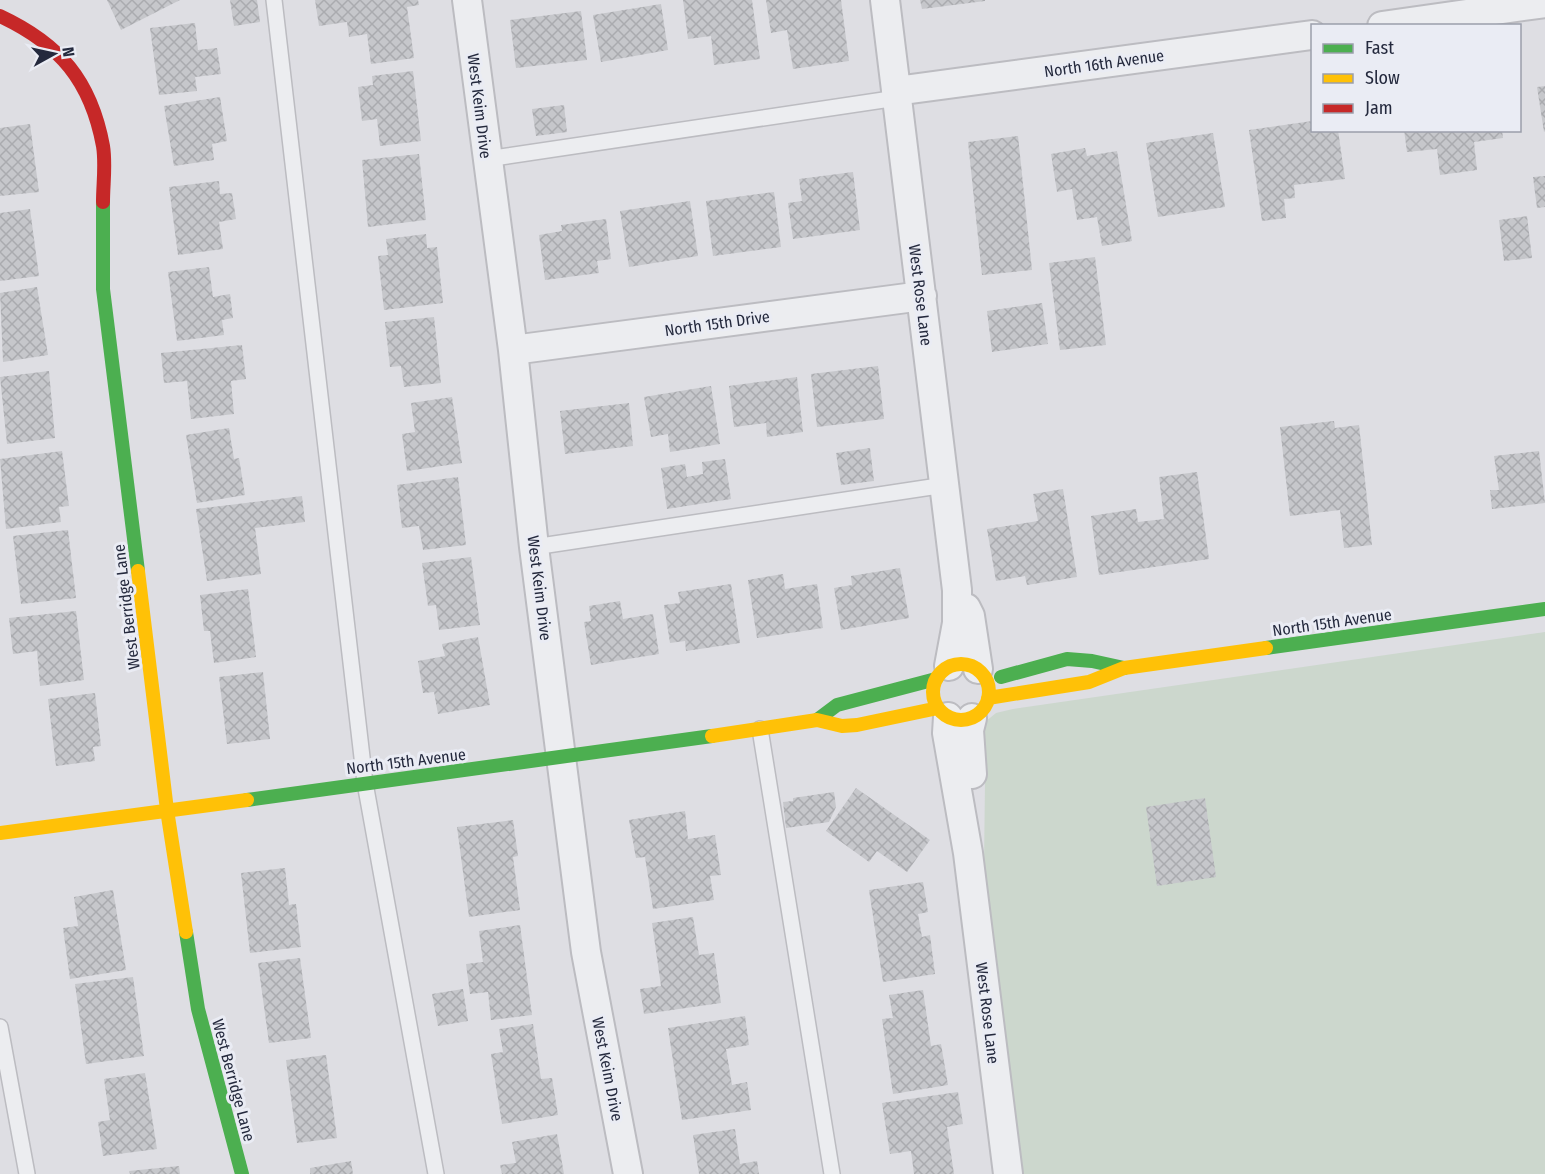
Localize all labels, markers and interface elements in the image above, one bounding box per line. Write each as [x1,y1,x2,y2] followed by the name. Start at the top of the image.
[24,24,84,84] north arrow
[1311,24,1521,132] legend
[1365,37,1394,59] text: Fast
[58,46,78,58] text: N
[1043,46,1165,81] street label: North 16th Avenue
[464,52,495,160] street label: West Keim Drive
[1365,67,1400,89] text: Slow
[1365,97,1393,119] text: Jam
[905,243,936,347] street label: West Rose Lane
[663,307,771,340] street label: North 15th Drive
[524,534,555,642] street label: West Keim Drive
[109,543,144,671] street label: West Berridge Lane
[1271,605,1393,640] street label: North 15th Avenue
[345,745,467,778] street label: North 15th Avenue
[972,961,1003,1065] street label: West Rose Lane
[588,1015,627,1123] street label: West Keim Drive
[208,1017,259,1144] street label: West Berridge Lane

